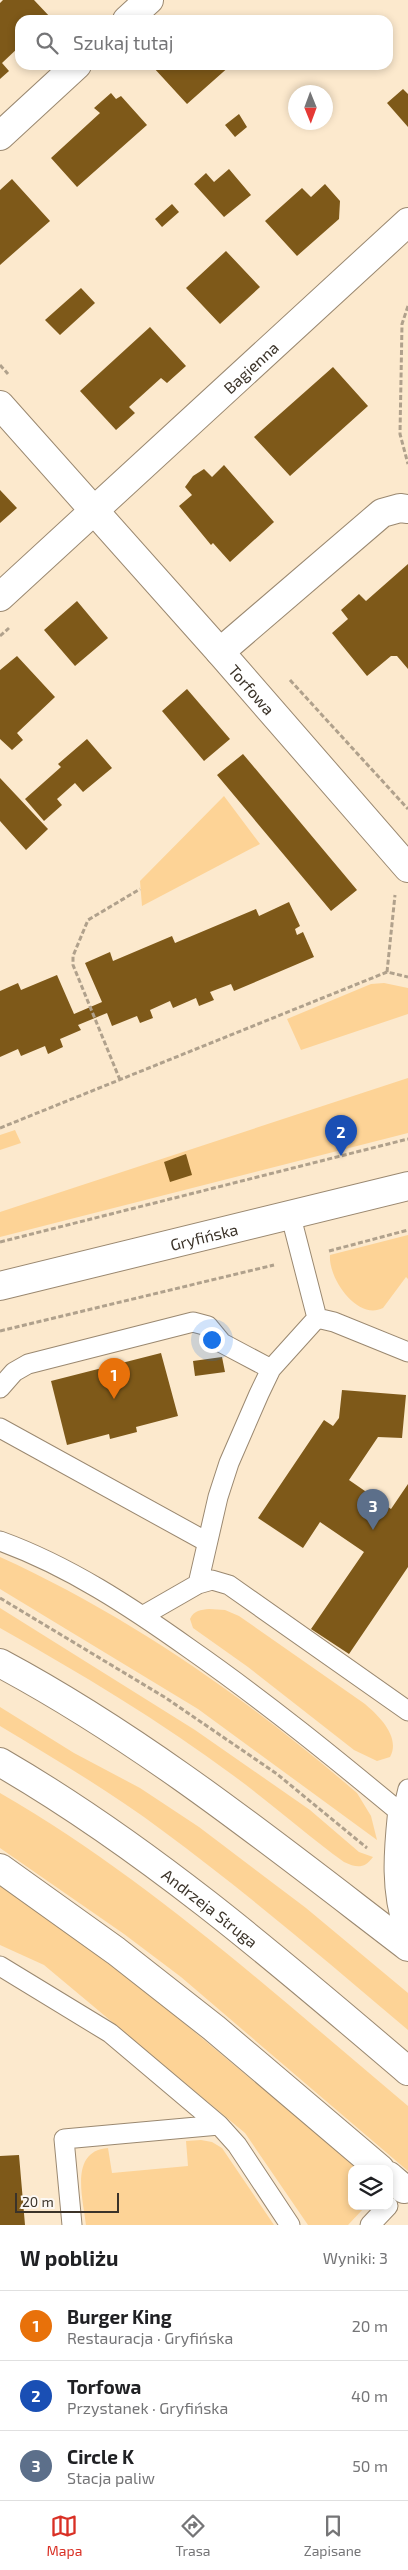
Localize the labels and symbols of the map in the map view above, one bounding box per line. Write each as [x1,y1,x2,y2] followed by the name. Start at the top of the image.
[288,85,333,130] north arrow
[219,337,282,397] street label: Bagienna
[225,660,279,718] street label: Torfowa
[325,1115,357,1156] pin: 2
[168,1219,240,1253] street label: Gryfińska
[199,1327,225,1353] your location
[98,1358,130,1399] pin: 1
[357,1489,389,1530] pin: 3
[159,1864,262,1951] street label: Andrzeja Struga
[15,2190,119,2213] scale bar

